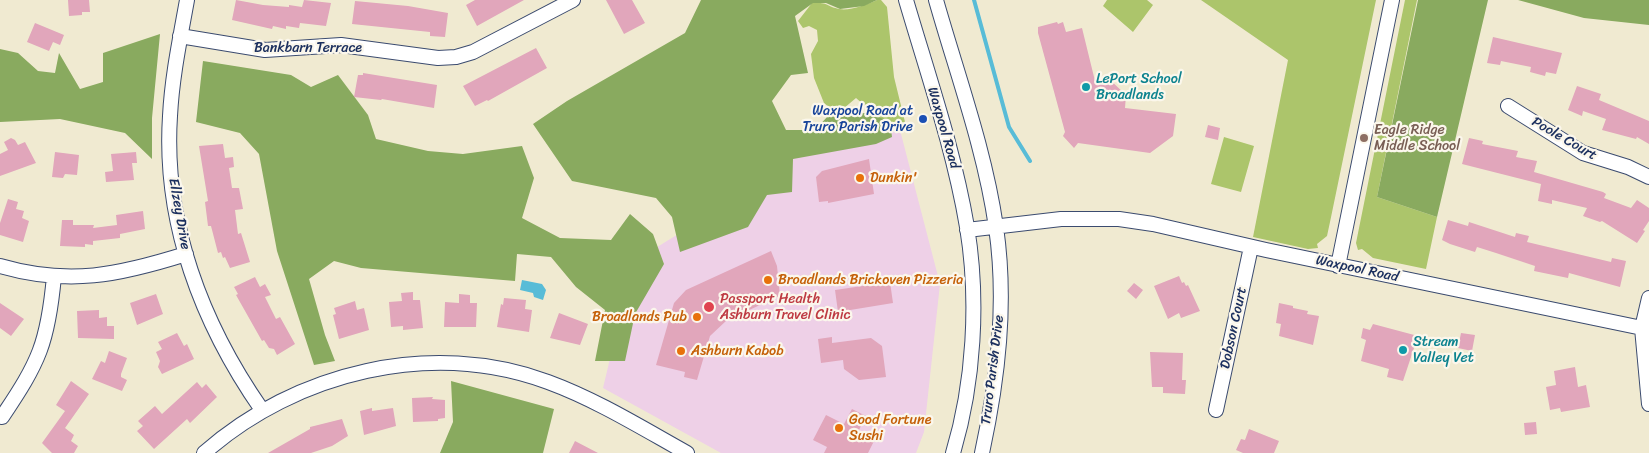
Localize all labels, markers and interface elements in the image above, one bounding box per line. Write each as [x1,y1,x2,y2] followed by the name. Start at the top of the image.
[254,40,362,56] street label: Bankbarn Terrace
[1096,71,1182,104] place label: LePort School Broadlands
[1080,81,1092,93] marker: LePort School Broadlands
[923,85,963,171] street label: Waxpool Road
[803,103,913,136] place label: Waxpool Road at Truro Parish Drive
[917,113,929,125] marker: Waxpool Road at Truro Parish Drive
[1528,114,1600,164] street label: Poole Court
[1374,122,1460,154] place label: Eagle Ridge Middle School
[1358,132,1370,144] marker: Eagle Ridge Middle School
[870,170,918,186] place label: Dunkin'
[854,172,866,184] marker: Dunkin'
[164,177,194,251] street label: Ellzey Drive
[1314,252,1400,286] street label: Waxpool Road
[778,272,963,288] place label: Broadlands Brickoven Pizzeria
[762,274,774,286] marker: Broadlands Brickoven Pizzeria
[1217,286,1251,370] street label: Dobson Court
[720,291,850,324] place label: Passport Health Ashburn Travel Clinic
[702,300,716,314] marker: Passport Health Ashburn Travel Clinic
[592,309,687,325] place label: Broadlands Pub
[691,311,703,323] marker: Broadlands Pub
[978,314,1008,426] street label: Truro Parish Drive
[1413,334,1474,367] place label: Stream Valley Vet
[691,343,784,359] place label: Ashburn Kabob
[1397,344,1409,356] marker: Stream Valley Vet
[675,345,687,357] marker: Ashburn Kabob
[849,412,931,444] place label: Good Fortune Sushi
[833,422,845,434] marker: Good Fortune Sushi

